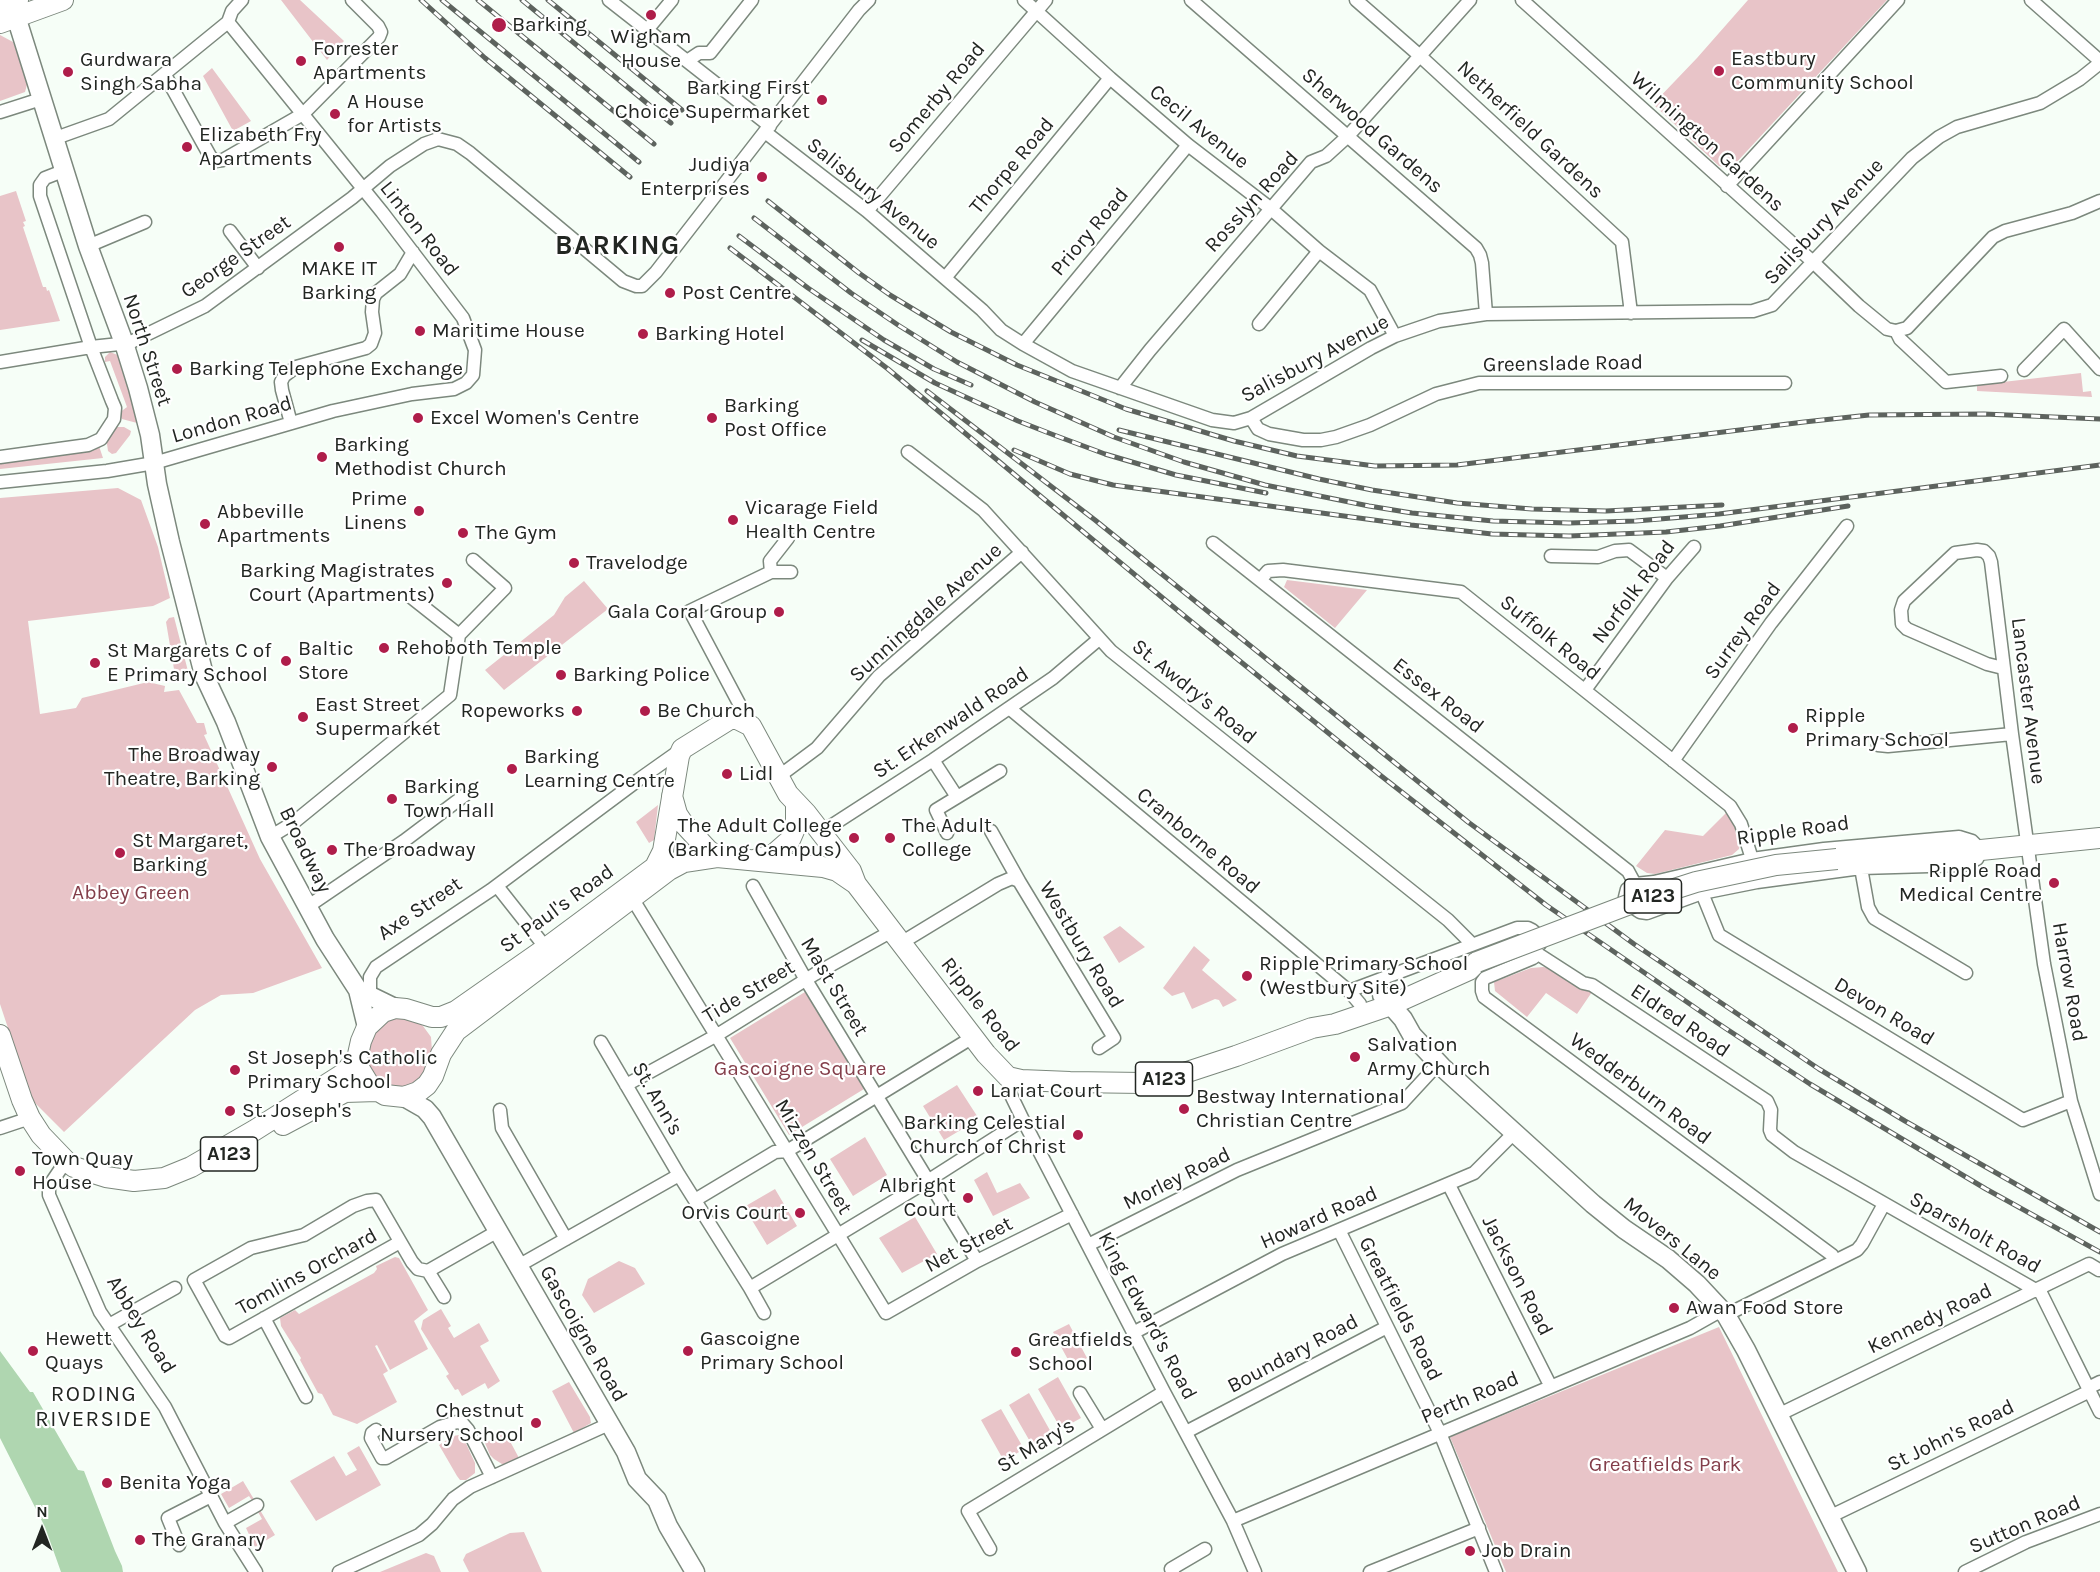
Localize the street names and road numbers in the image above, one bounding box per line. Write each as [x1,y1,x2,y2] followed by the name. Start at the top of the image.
[883,37,991,159] street label: Somerby Road
[1451,56,1609,204] street label: Netherfield Gardens
[1296,63,1448,199] street label: Sherwood Gardens
[1625,66,1789,218] street label: Wilmington Gardens
[1144,79,1254,175] street label: Cecil Avenue
[964,112,1060,220] street label: Thorpe Road
[801,133,945,255] street label: Salisbury Avenue
[1200,146,1304,258] street label: Rosslyn Road
[1759,153,1889,291] street label: Salisbury Avenue
[374,176,464,282] street label: Linton Road
[1046,183,1134,281] street label: Priory Road
[176,210,296,304] street label: George Street
[117,291,177,409] street label: North Street
[1237,309,1393,409] street label: Salisbury Avenue
[1483,350,1643,378] street label: Greenslade Road
[169,391,295,449] street label: London Road
[1587,535,1681,649] street label: Norfolk Road
[845,538,1007,688] street label: Sunningdale Avenue
[1699,577,1787,685] street label: Surrey Road
[1495,590,1605,686] street label: Suffolk Road
[2005,616,2051,786] street label: Lancaster Avenue
[1127,634,1261,750] street label: St. Awdry's Road
[1387,653,1489,739] street label: Essex Road
[868,662,1034,784] street label: St. Erkenwald Road
[1131,782,1265,900] street label: Cranborne Road
[273,803,337,897] street label: Broadway
[1735,811,1851,851] street label: Ripple Road
[495,859,619,959] street label: St Paul's Road
[373,872,467,946] street label: Axe Street
[1033,877,1129,1013] street label: Westbury Road
[1624,879,1682,913] road number: A123
[2046,920,2092,1044] street label: Harrow Road
[795,933,873,1041] street label: Mast Street
[935,952,1025,1058] street label: Ripple Road
[699,955,799,1029] street label: Tide Street
[1829,972,1939,1052] street label: Devon Road
[1626,979,1734,1063] street label: Eldred Road
[1564,1028,1716,1150] street label: Wedderburn Road
[626,1058,688,1140] street label: St. Ann's
[1136,1062,1192,1096] road number: A123
[769,1095,857,1219] street label: Mizzen Street
[200,1137,258,1171] road number: A123
[1119,1142,1235,1216] street label: Morley Road
[1256,1181,1382,1255] street label: Howard Road
[1905,1186,2045,1280] street label: Sparsholt Road
[1618,1192,1726,1286] street label: Movers Lane
[921,1211,1017,1279] street label: Net Street
[1476,1212,1558,1340] street label: Jackson Road
[232,1223,382,1321] street label: Tomlins Orchard
[1092,1228,1202,1404] street label: King Edward's Road
[1353,1233,1447,1385] street label: Greatfields Road
[534,1261,632,1407] street label: Gascoigne Road
[101,1271,181,1379] street label: Abbey Road
[1864,1278,1996,1360] street label: Kennedy Road
[1223,1309,1363,1399] street label: Boundary Road
[1417,1366,1523,1430] street label: Perth Road
[1883,1394,2019,1478] street label: St John's Road
[993,1413,1079,1479] street label: St Mary's
[1965,1490,2085,1560] street label: Sutton Road

